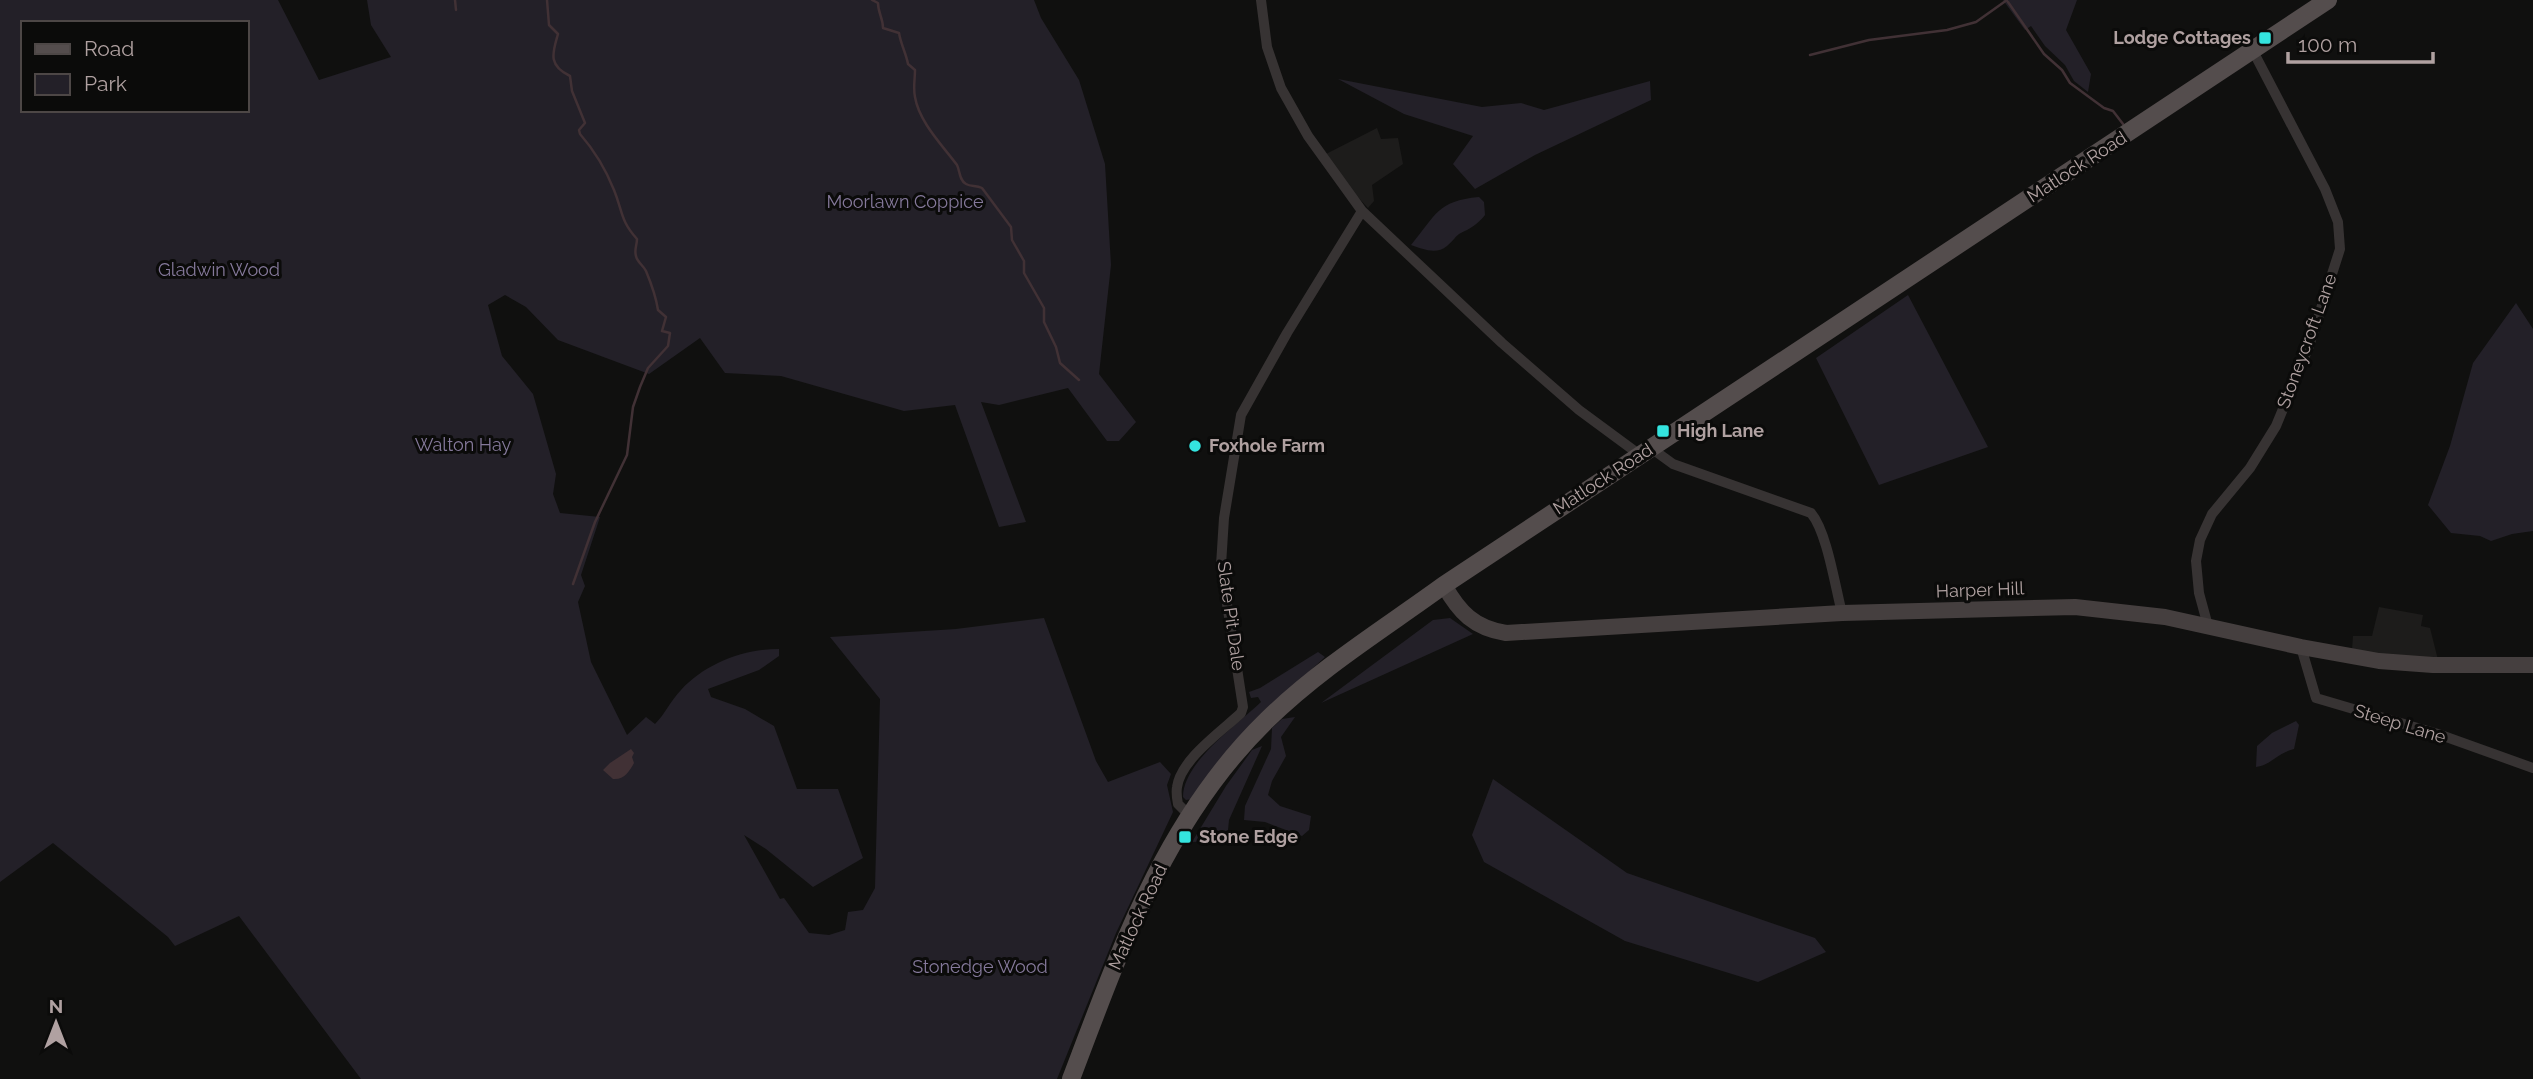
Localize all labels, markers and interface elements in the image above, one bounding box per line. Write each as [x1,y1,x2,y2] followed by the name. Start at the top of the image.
[21,21,248,112] legend
[2288,21,2433,65] scale bar
[2113,27,2251,48] place label: Lodge Cottages
[2257,30,2273,46] marker: Lodge Cottages
[2298,32,2357,57] text: 100 m
[84,36,134,61] text: Road
[84,71,127,96] text: Park
[2023,127,2130,207] street label: Matlock Road
[826,191,984,212] park label: Moorlawn Coppice
[158,259,280,280] park label: Gladwin Wood
[2272,270,2341,411] street label: Stoneycroft Lane
[1677,420,1764,441] place label: High Lane
[1655,423,1671,439] marker: High Lane
[415,434,512,455] park label: Walton Hay
[1209,435,1325,456] place label: Foxhole Farm
[1187,438,1203,454] marker: Foxhole Farm
[1549,439,1656,519] street label: Matlock Road
[1213,560,1250,672] street label: Slate Pit Dale
[1935,577,2025,602] street label: Harper Hill
[2352,700,2449,748] street label: Steep Lane
[1199,826,1298,847] place label: Stone Edge
[1177,829,1193,845] marker: Stone Edge
[1104,861,1171,973] street label: Matlock Road
[912,956,1048,977] park label: Stonedge Wood
[21,988,91,1058] north arrow
[49,995,63,1017] text: N

